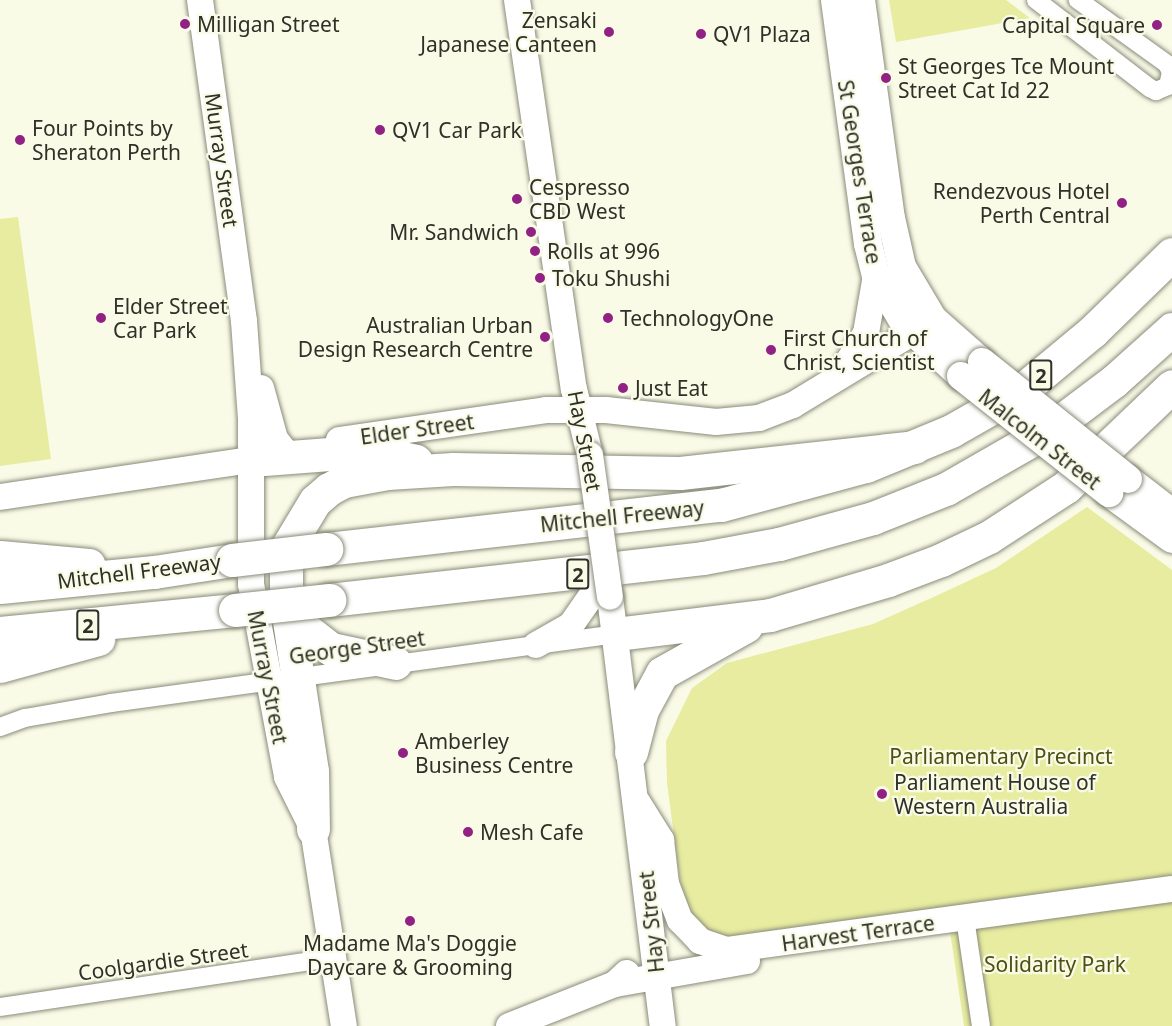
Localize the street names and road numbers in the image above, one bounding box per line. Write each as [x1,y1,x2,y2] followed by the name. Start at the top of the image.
[833,78,887,266] street label: St Georges Terrace
[200,91,244,229] street label: Murray Street
[1029,358,1053,392] road number: 2
[974,383,1106,495] street label: Malcolm Street
[563,388,607,494] street label: Hay Street
[358,409,476,449] street label: Elder Street
[539,495,705,537] street label: Mitchell Freeway
[56,548,222,594] street label: Mitchell Freeway
[566,557,590,591] road number: 2
[76,608,100,642] road number: 2
[243,608,293,746] street label: Murray Street
[287,625,427,669] street label: George Street
[633,870,669,974] street label: Hay Street
[780,910,936,956] street label: Harvest Terrace
[76,937,250,985] street label: Coolgardie Street

